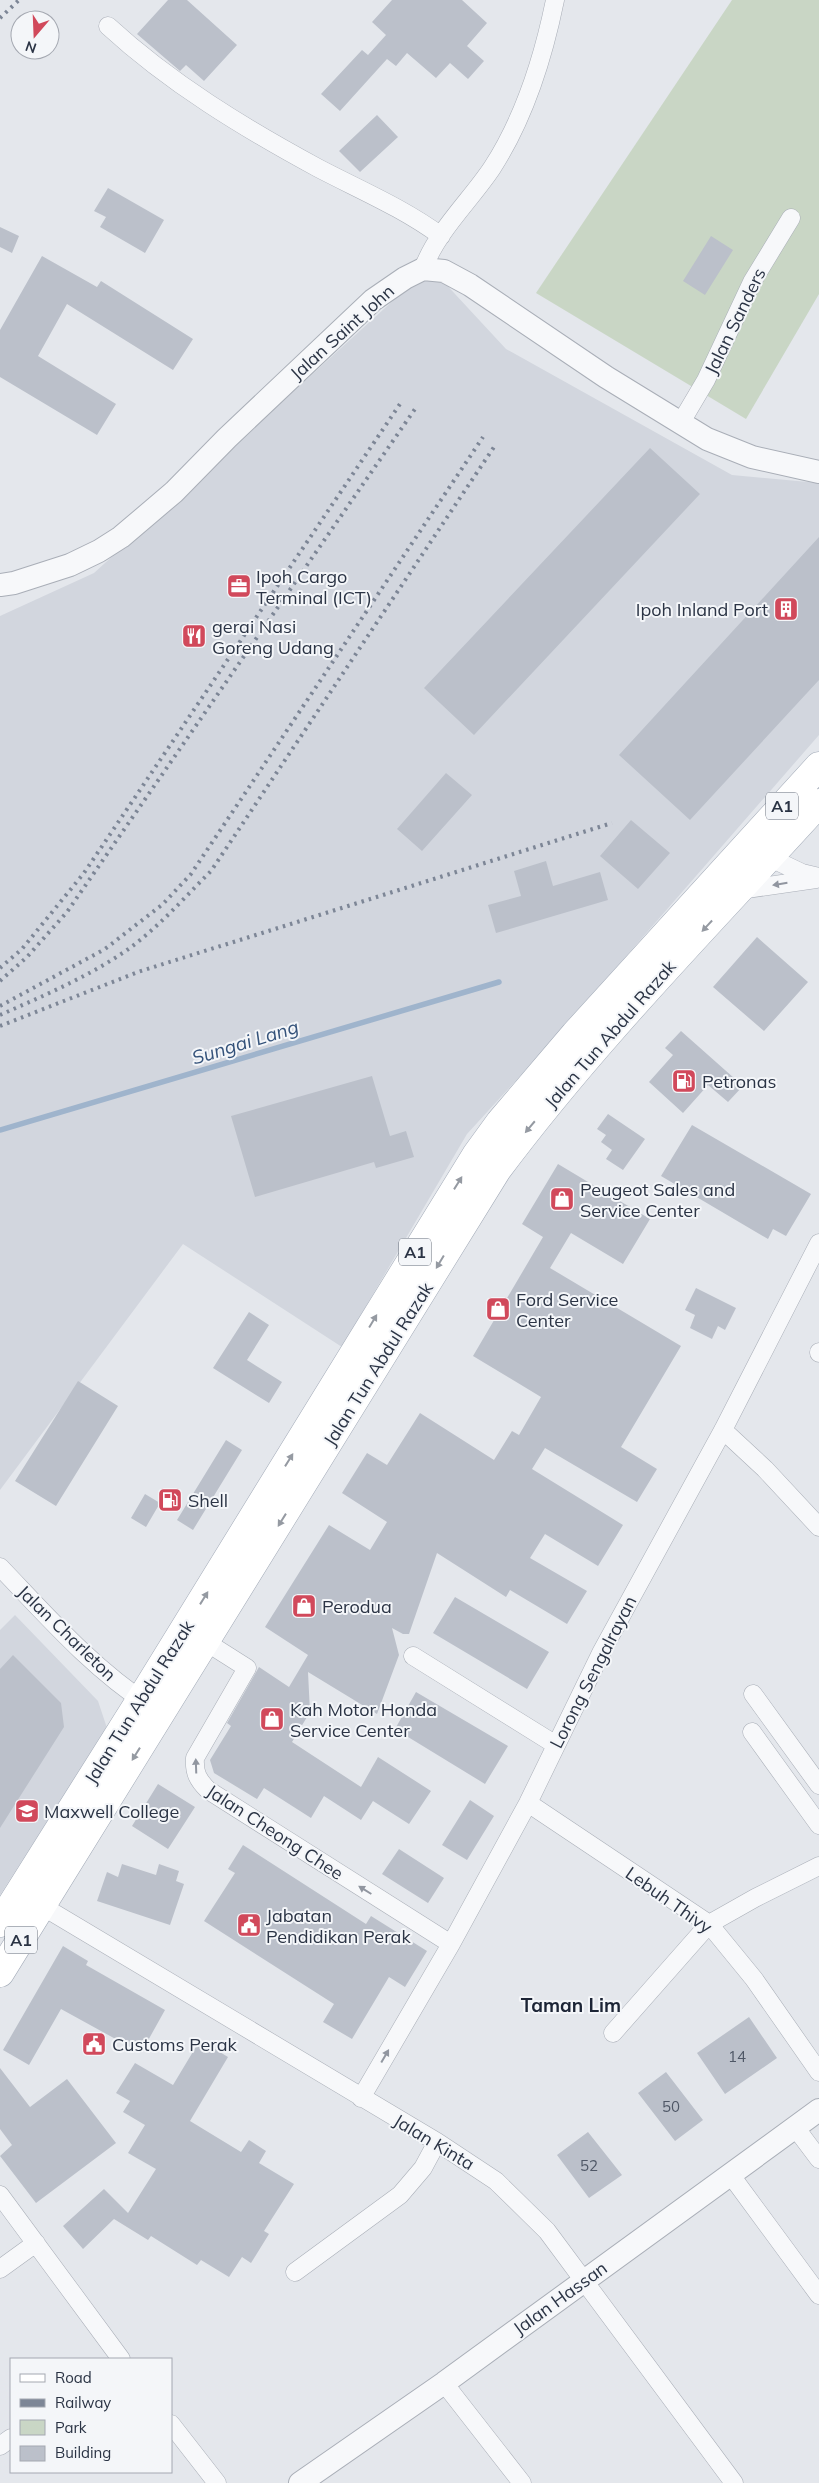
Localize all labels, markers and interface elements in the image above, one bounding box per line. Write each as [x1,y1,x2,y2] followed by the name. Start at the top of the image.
[10,10,60,60] north arrow
[23,37,39,58] text: N
[699,264,771,378] street label: Jalan Sanders
[285,279,399,385] street label: Jalan Saint John
[256,565,372,609] place label: Ipoh Cargo Terminal (ICT)
[226,573,252,599] office icon: Ipoh Cargo Terminal (ICT)
[773,596,799,622] building icon: Ipoh Inland Port
[636,598,768,621] place label: Ipoh Inland Port
[212,615,334,659] place label: gerai Nasi Goreng Udang
[181,623,207,649] restaurant icon: gerai Nasi Goreng Udang
[766,792,798,819] road number: A1
[771,881,787,889] one-way arrow
[701,920,713,932] one-way arrow
[539,955,681,1113] street label: Jalan Tun Abdul Razak
[189,1014,301,1070] water label: Sungai Lang
[671,1068,697,1094] fuel station icon: Petronas
[702,1070,776,1093] place label: Petronas
[525,1120,536,1133] one-way arrow
[453,1176,463,1189] one-way arrow
[580,1178,735,1222] place label: Peugeot Sales and Service Center
[549,1186,575,1212] shop icon: Peugeot Sales and Service Center
[399,1238,431,1266] road number: A1
[436,1255,445,1268] one-way arrow
[318,1277,438,1450] street label: Jalan Tun Abdul Razak
[516,1288,618,1332] place label: Ford Service Center
[485,1296,511,1322] shop icon: Ford Service Center
[369,1315,378,1328] one-way arrow
[284,1453,293,1467] one-way arrow
[157,1487,183,1513] fuel station icon: Shell
[188,1489,228,1512] place label: Shell
[278,1513,287,1526] one-way arrow
[13,1580,121,1686] street label: Jalan Charleton
[199,1592,208,1605] one-way arrow
[545,1592,641,1752] street label: Lorong Sengalrayan
[291,1593,317,1619] shop icon: Perodua
[322,1595,392,1618] place label: Perodua
[79,1615,199,1788] street label: Jalan Tun Abdul Razak
[290,1698,437,1742] place label: Kah Motor Honda Service Center
[259,1706,285,1732] shop icon: Kah Motor Honda Service Center
[132,1748,141,1761] one-way arrow
[191,1757,199,1773] one-way arrow
[202,1779,348,1885] street label: Jalan Cheong Chee
[14,1798,40,1824] school or university icon: Maxwell College
[44,1800,179,1823] place label: Maxwell College
[621,1862,717,1939] street label: Lebuh Thivy
[358,1885,372,1894] one-way arrow
[266,1904,411,1948] place label: Jabatan Pendidikan Perak
[236,1912,262,1938] public building icon: Jabatan Pendidikan Perak
[5,1926,37,1954] road number: A1
[521,1993,621,2017] district label: Taman Lim
[81,2031,107,2057] public building icon: Customs Perak
[112,2033,238,2056] place label: Customs Perak
[728,2047,746,2066] house number: 14
[381,2050,390,2063] one-way arrow
[662,2097,680,2116] house number: 50
[389,2109,479,2175] street label: Jalan Kinta
[580,2156,598,2175] house number: 52
[508,2256,612,2340] street label: Jalan Hassan
[10,2358,172,2473] legend
[55,2368,92,2387] text: Road
[55,2393,111,2412] text: Railway
[55,2418,87,2437] text: Park
[55,2443,111,2462] text: Building

